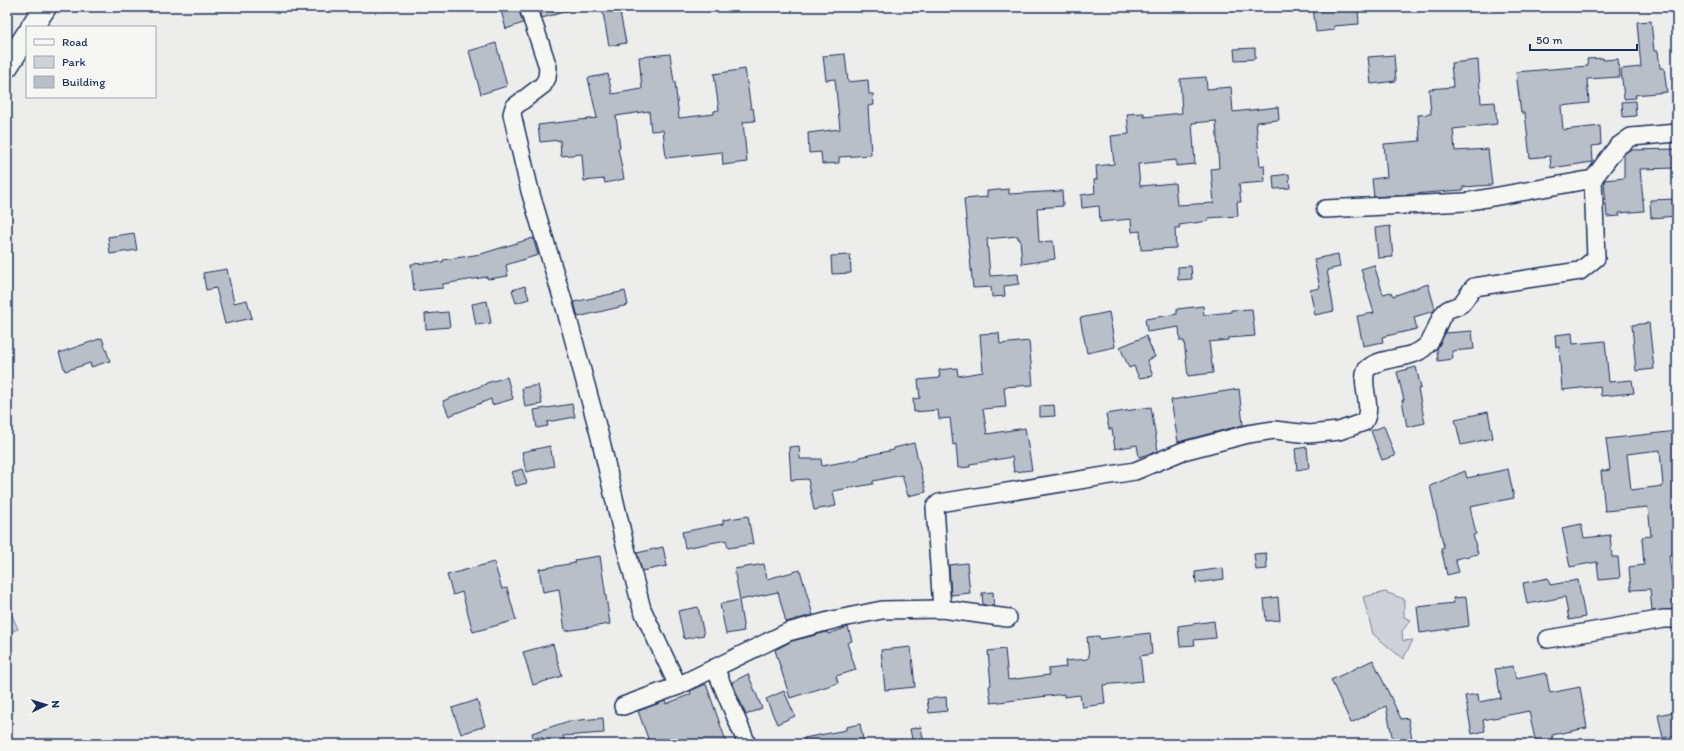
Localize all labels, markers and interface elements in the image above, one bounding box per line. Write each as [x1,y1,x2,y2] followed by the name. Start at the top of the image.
[26,26,156,98] legend
[1530,26,1637,52] scale bar
[1536,33,1562,47] text: 50 m
[62,35,88,49] text: Road
[62,55,86,69] text: Park
[62,75,106,89] text: Building
[26,685,66,725] north arrow
[49,700,62,709] text: N

